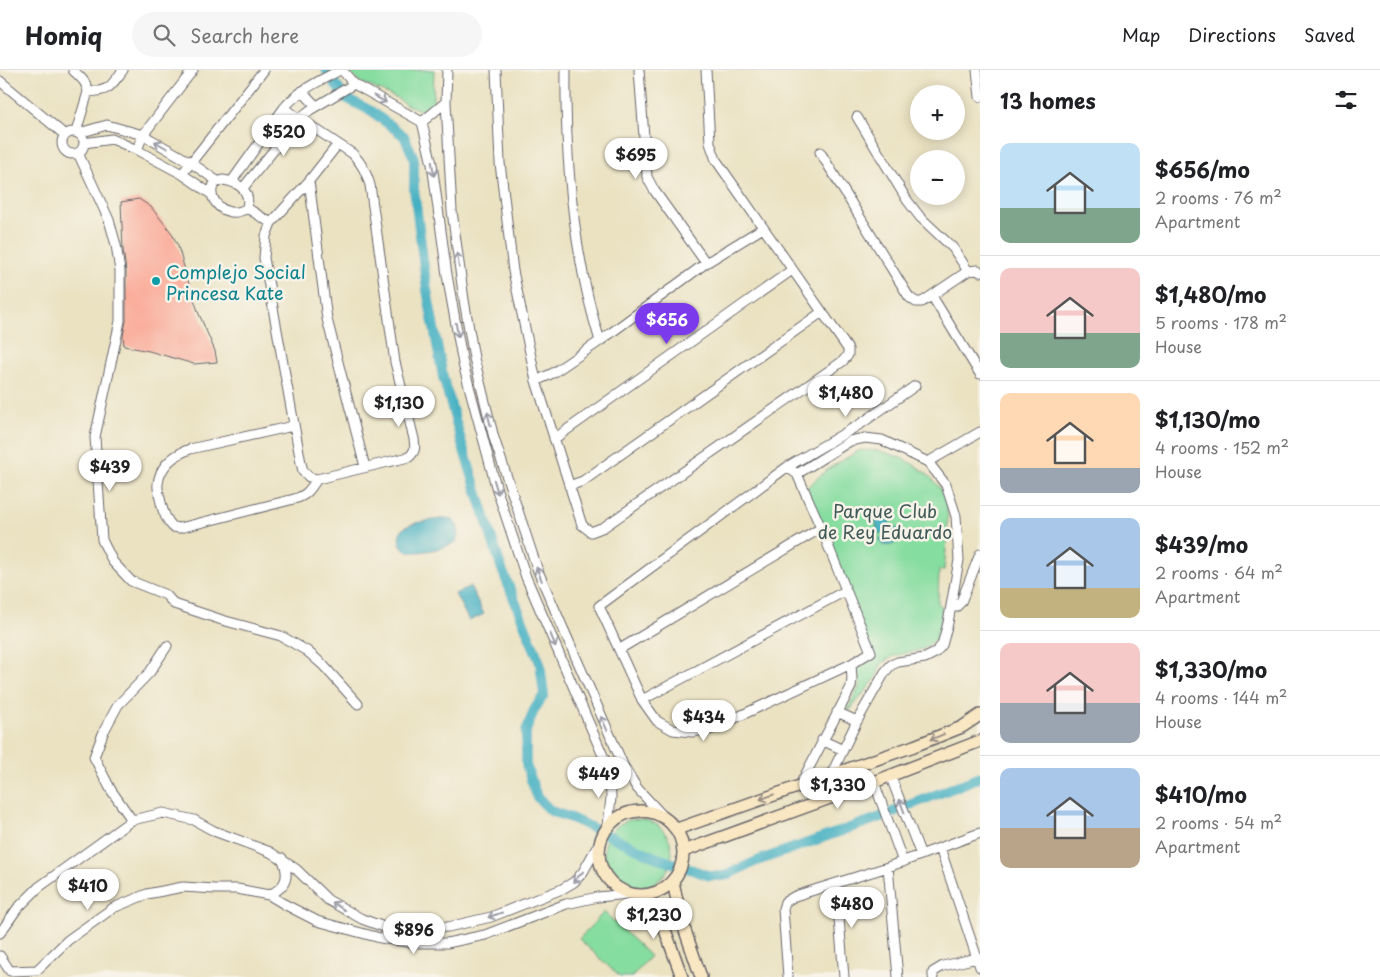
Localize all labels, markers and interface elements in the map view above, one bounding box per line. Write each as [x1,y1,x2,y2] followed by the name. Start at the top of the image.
[132,12,482,57] search box
[25,17,102,53] text: Homiq
[150,21,178,49] icon: search
[190,21,299,49] text: Search here
[1122,21,1160,48] text: Map
[1188,21,1276,48] text: Directions
[1304,21,1355,48] text: Saved
[1000,84,1096,116] text: 13 homes
[910,85,965,205] map controls
[910,85,965,140] button: +
[1332,86,1360,114] icon: filters
[372,94,387,104] one-way arrow
[254,114,314,157] pin: $520
[263,119,305,143] text: $520
[606,138,666,180] pin: $695
[155,140,169,150] one-way arrow
[616,142,656,166] text: $695
[910,150,965,205] button: −
[1155,153,1250,185] text: $656/mo
[428,161,438,177] one-way arrow
[1040,163,1100,223] icon: home
[1155,185,1282,209] text: 2 rooms · 76 m²
[1155,209,1240,233] text: Apartment
[453,252,463,268] one-way arrow
[166,258,306,306] place label: Complejo Social Princesa Kate
[150,275,162,287] marker: Complejo Social Princesa Kate
[1155,278,1266,310] text: $1,480/mo
[1040,288,1100,348] icon: home
[637,302,697,345] pin: $656
[646,307,688,331] text: $656
[1155,310,1287,334] text: 5 rooms · 178 m²
[453,321,462,337] one-way arrow
[1155,334,1202,358] text: House
[805,376,887,418] pin: $1,480
[819,380,873,404] text: $1,480
[358,386,440,428] pin: $1,130
[374,390,424,414] text: $1,130
[1155,403,1260,435] text: $1,130/mo
[484,412,493,428] one-way arrow
[1040,413,1100,473] icon: home
[1155,435,1289,459] text: 4 rooms · 152 m²
[80,450,140,492] pin: $439
[90,454,130,478] text: $439
[1155,459,1202,483] text: House
[492,479,502,495] one-way arrow
[818,497,952,545] park label: Parque Club de Rey Eduardo
[1155,528,1248,560] text: $439/mo
[1040,538,1100,598] icon: home
[1155,560,1283,584] text: 2 rooms · 64 m²
[534,567,543,582] one-way arrow
[1155,584,1240,608] text: Apartment
[548,632,558,647] one-way arrow
[1155,653,1267,685] text: $1,330/mo
[1040,663,1100,723] icon: home
[1155,685,1287,709] text: 4 rooms · 144 m²
[674,700,734,742] pin: $434
[683,704,725,728] text: $434
[1155,709,1202,733] text: House
[599,716,609,731] one-way arrow
[930,733,945,742] one-way arrow
[569,756,629,799] pin: $449
[578,761,620,785] text: $449
[797,768,879,810] pin: $1,330
[810,772,866,796] text: $1,330
[1155,778,1247,810] text: $410/mo
[1040,788,1100,848] icon: home
[760,793,775,802] one-way arrow
[897,799,906,814] one-way arrow
[1155,810,1282,834] text: 2 rooms · 54 m²
[1155,834,1240,858] text: Apartment
[58,868,118,911] pin: $410
[572,871,584,884] one-way arrow
[68,873,108,897] text: $410
[822,886,882,929] pin: $480
[830,891,874,915] text: $480
[613,898,695,940] pin: $1,230
[332,901,346,911] one-way arrow
[626,902,682,926] text: $1,230
[487,911,503,920] one-way arrow
[384,912,444,955] pin: $896
[394,917,434,941] text: $896

